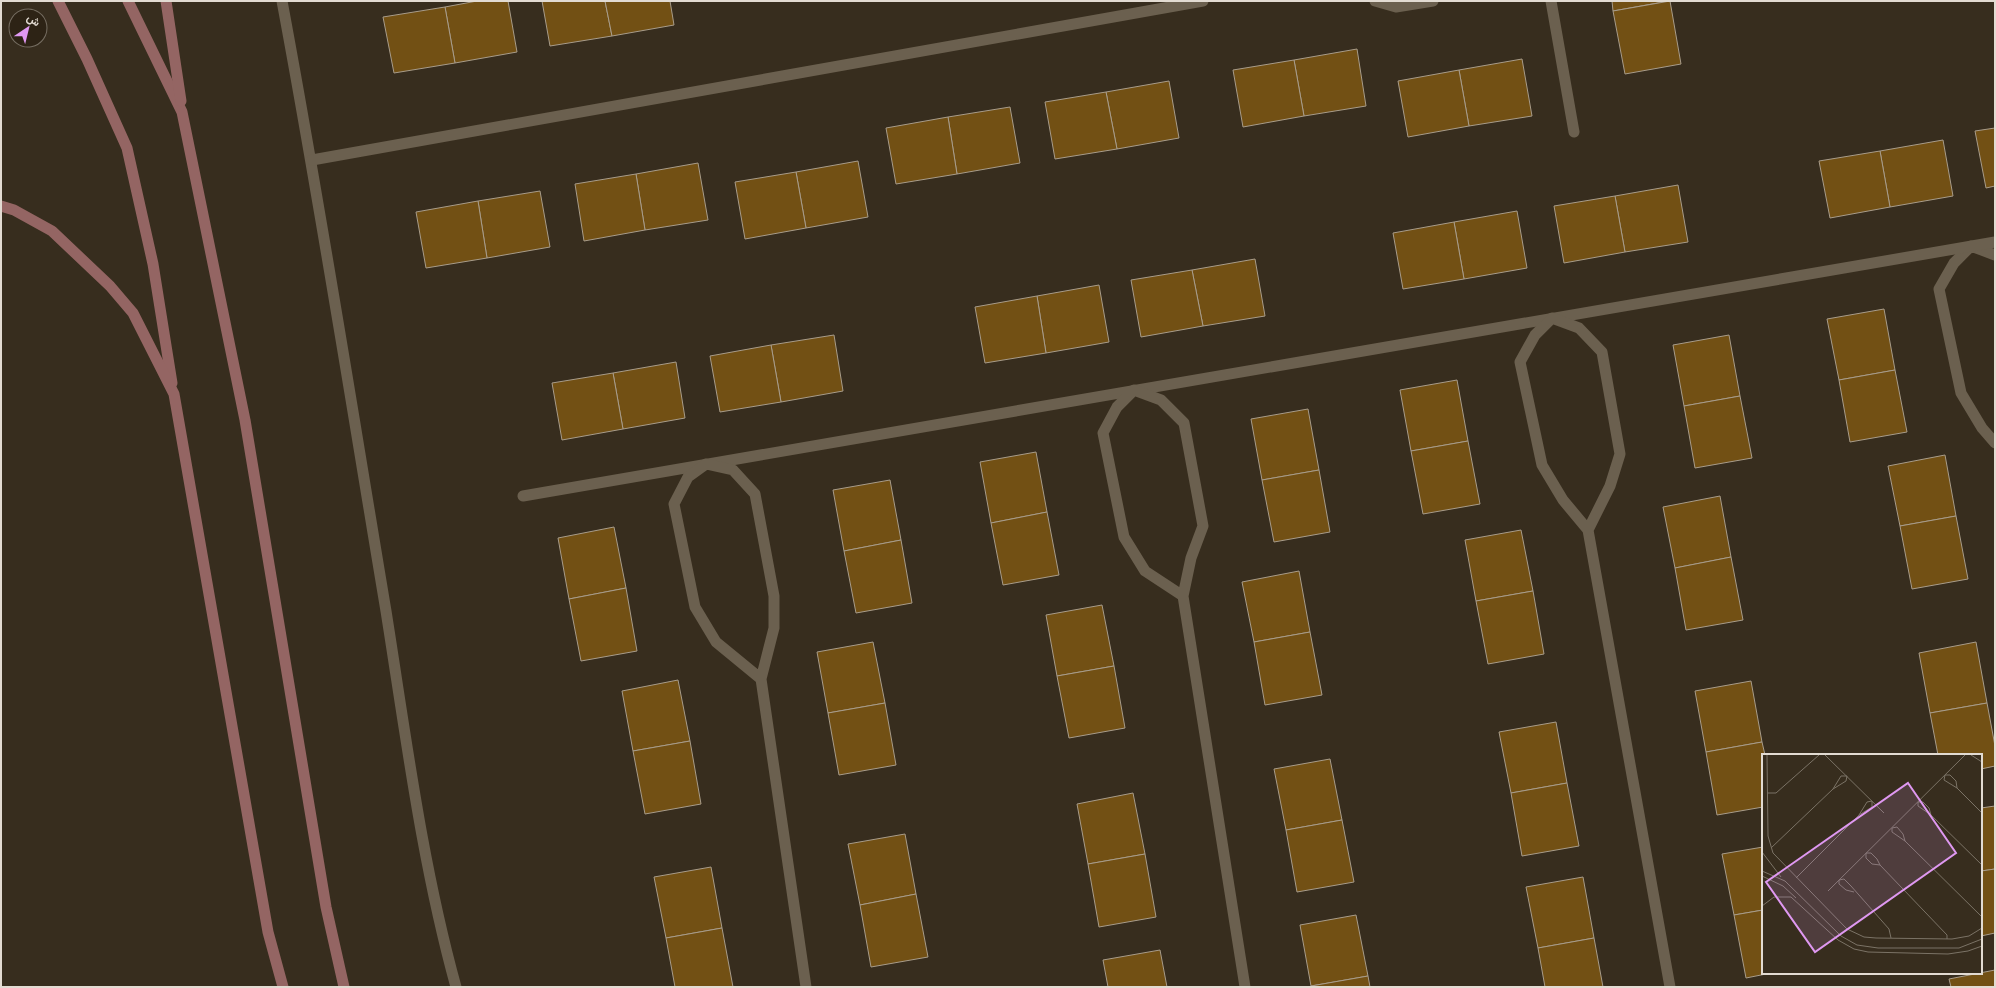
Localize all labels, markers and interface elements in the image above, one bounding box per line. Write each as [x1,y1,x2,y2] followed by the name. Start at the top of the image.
[8,8,48,48] north arrow
[24,10,43,29] text: ش
[1762,754,1982,974] inset map

